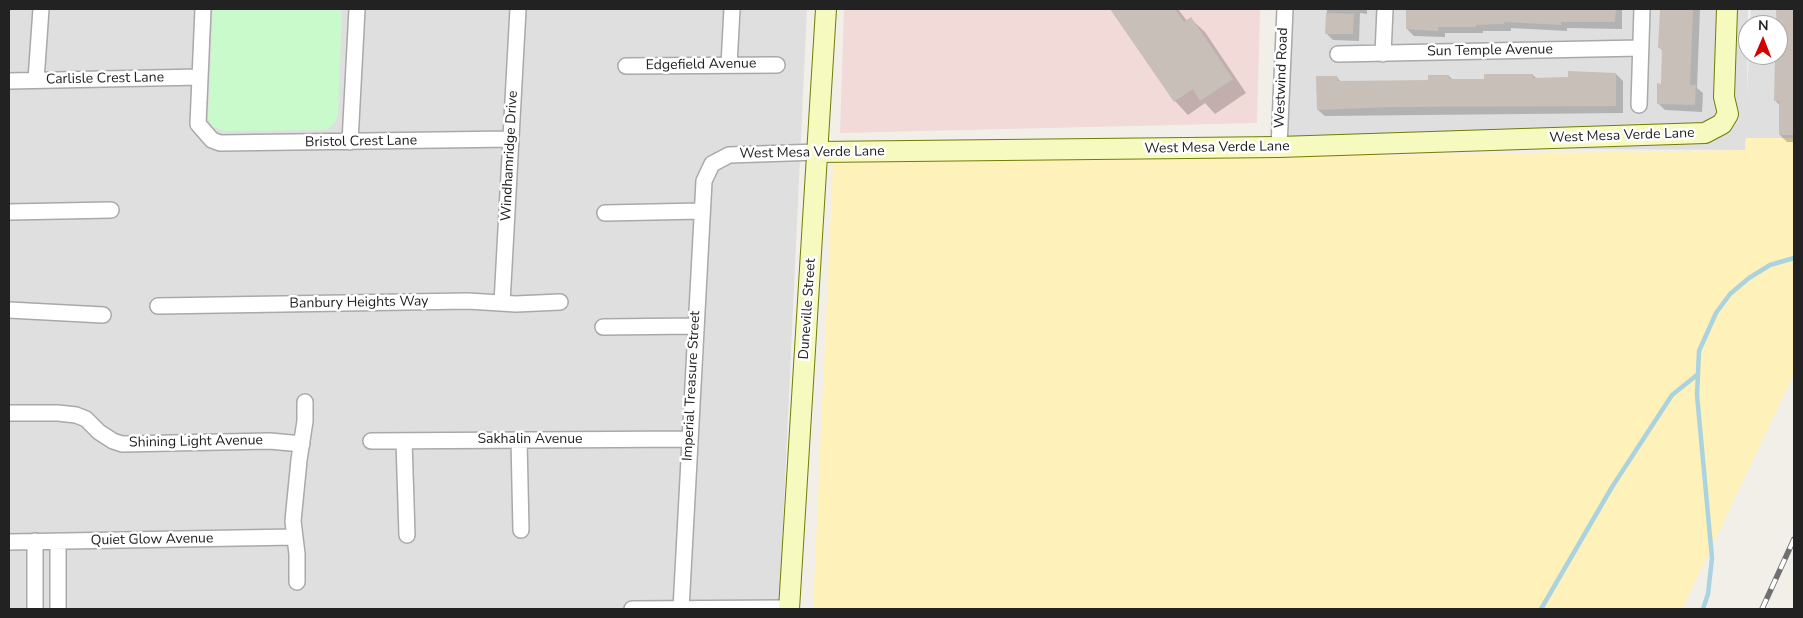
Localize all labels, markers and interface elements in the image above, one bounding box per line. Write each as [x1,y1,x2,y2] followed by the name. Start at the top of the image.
[1738,15,1788,65] north arrow
[1758,16,1769,35] text: N
[1272,27,1292,129] street label: Westwind Road
[1427,42,1553,60] street label: Sun Temple Avenue
[646,56,756,74] street label: Edgefield Avenue
[46,70,164,88] street label: Carlisle Crest Lane
[498,90,522,222] street label: Windhamridge Drive
[1549,125,1695,147] street label: West Mesa Verde Lane
[305,133,417,151] street label: Bristol Crest Lane
[1144,138,1290,158] street label: West Mesa Verde Lane
[739,143,885,163] street label: West Mesa Verde Lane
[796,258,820,360] street label: Duneville Street
[289,293,429,313] street label: Banbury Heights Way
[680,310,704,462] street label: Imperial Treasure Street
[129,432,263,452] street label: Shining Light Avenue
[478,432,582,448] street label: Sakhalin Avenue
[91,531,213,549] street label: Quiet Glow Avenue

